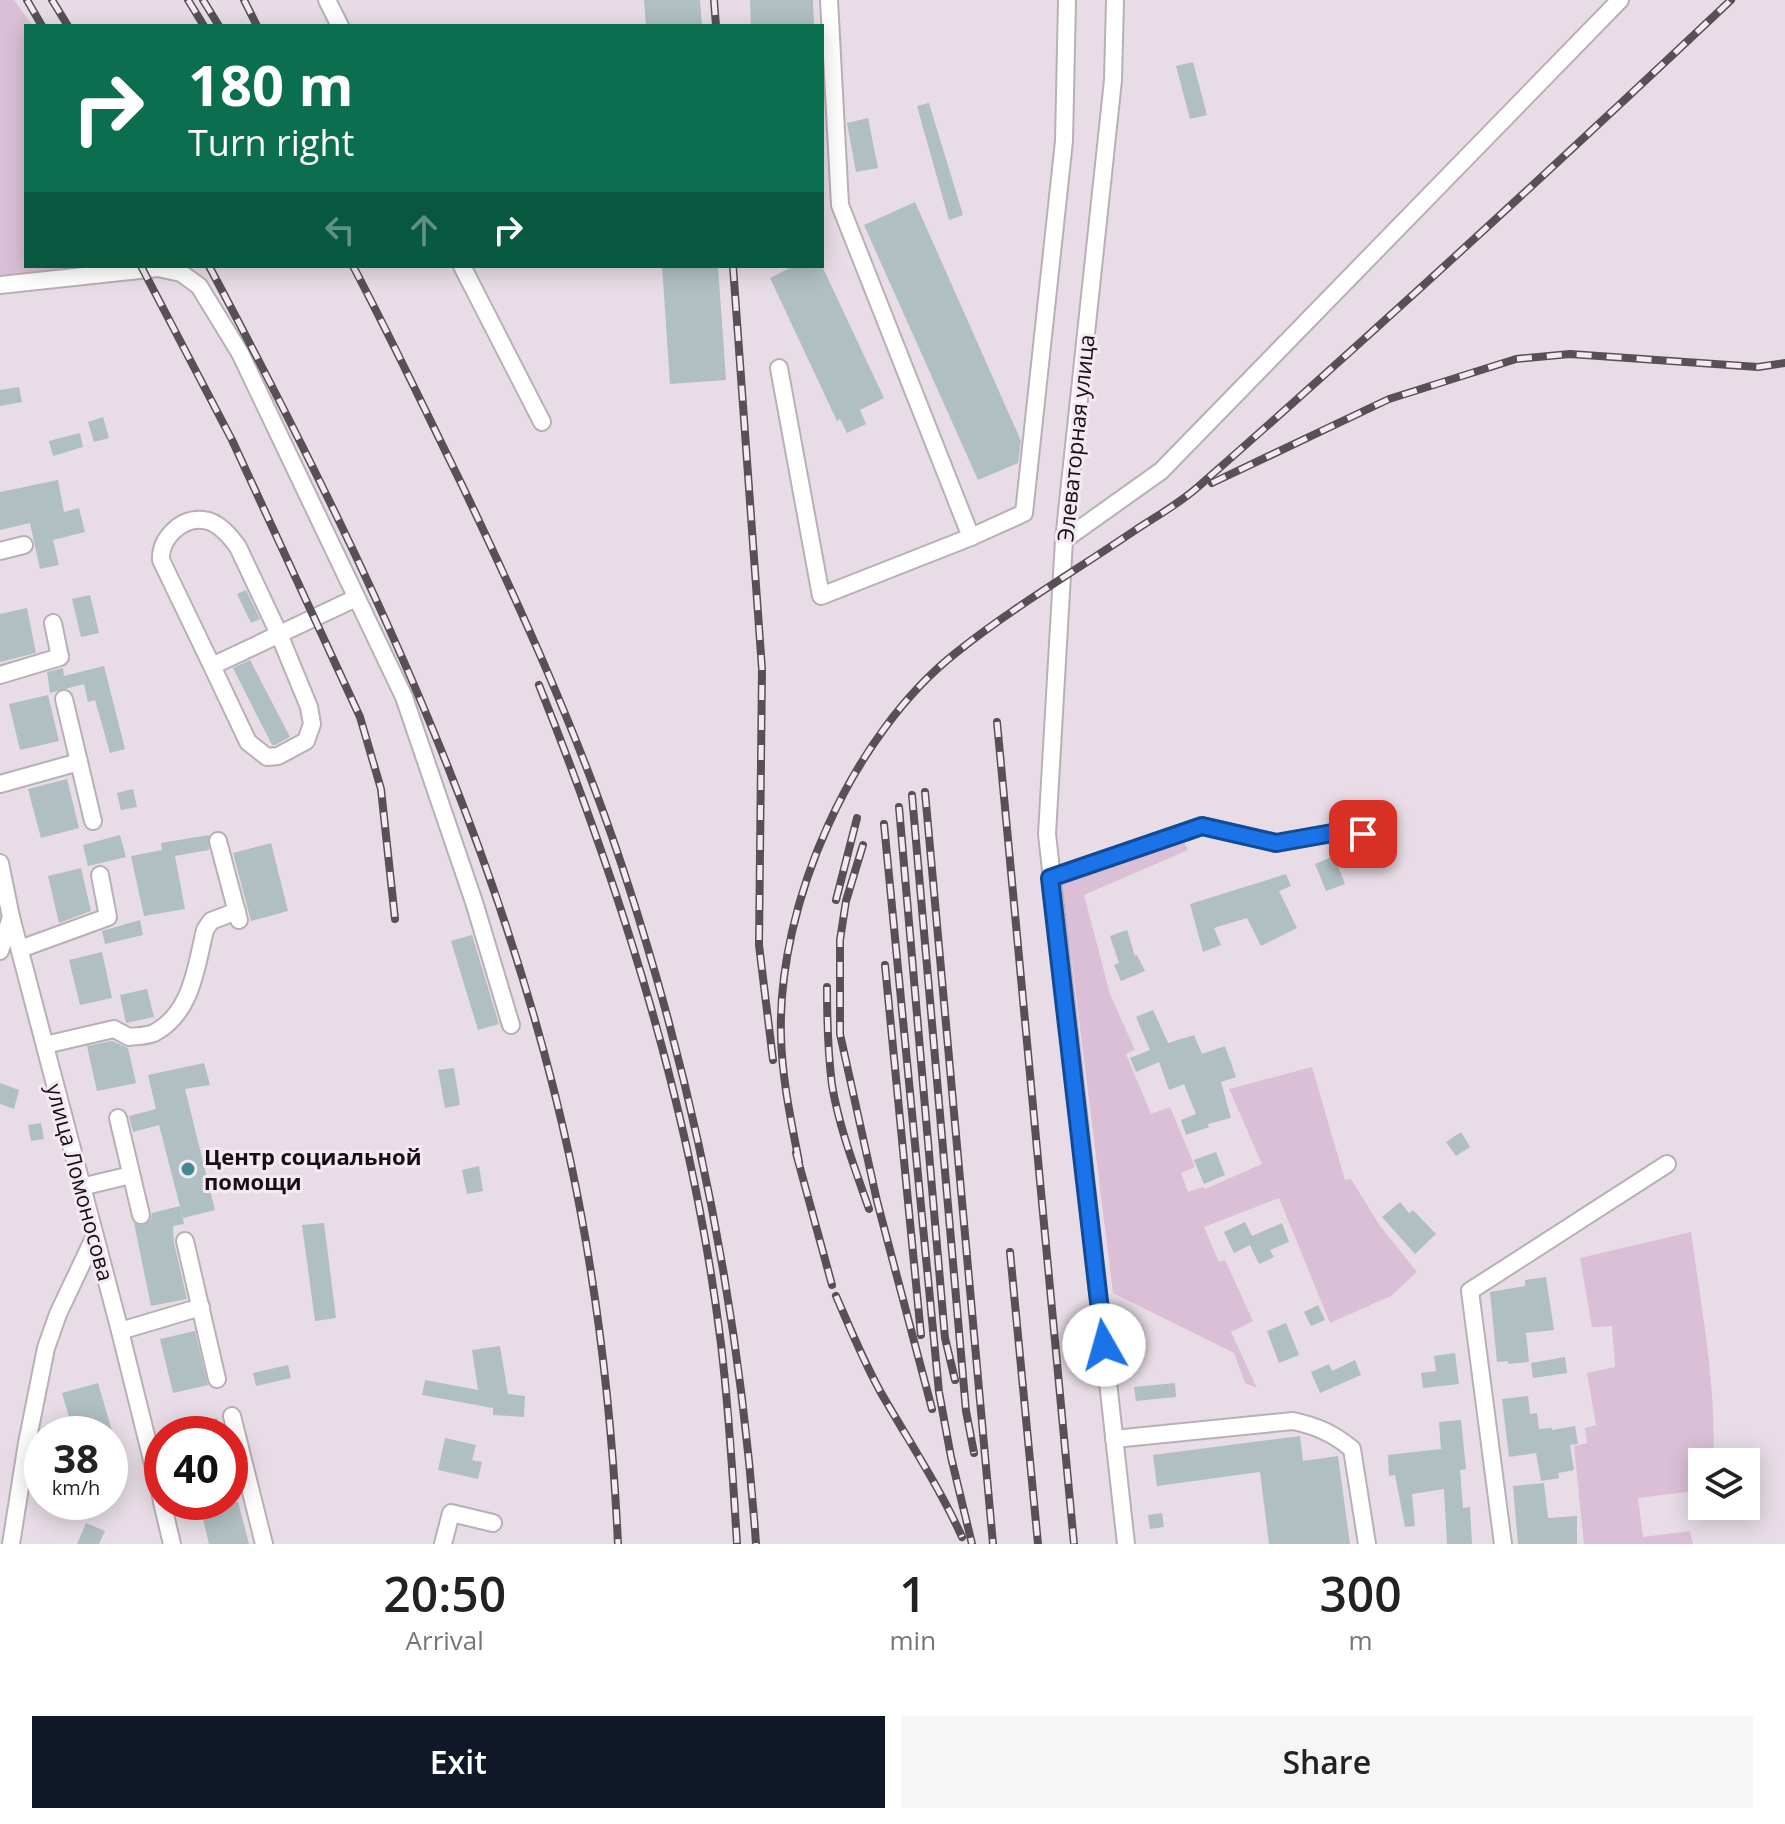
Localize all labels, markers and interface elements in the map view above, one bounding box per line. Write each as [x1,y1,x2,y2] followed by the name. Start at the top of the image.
[188,46,354,122] text: 180 m
[56,56,160,160] icon: right
[188,118,354,167] text: Turn right
[318,208,362,252] icon: left
[402,208,446,252] icon: ahead
[486,208,530,252] icon: right
[1049,333,1101,543] street label: Элеваторная улица
[1329,800,1397,868] pin
[1341,812,1385,856] icon: arrive
[40,1080,122,1284] street label: улица Ломоносова
[204,1141,421,1196] place label: Центр социальной помощи
[179,1160,197,1178] marker: Центр социальной помощи
[1062,1303,1146,1387] position arrow
[144,1416,248,1520] speed limit sign: 40
[53,1430,99,1485] text: 38
[1688,1448,1760,1520] map controls
[1688,1448,1760,1520] button: layers
[52,1474,100,1501] text: km/h
[383,1561,506,1626] text: 20:50
[899,1561,927,1626] text: 1
[1319,1561,1402,1626] text: 300
[406,1622,484,1658] text: Arrival
[890,1622,936,1658] text: min
[1349,1622,1373,1658] text: m
[32,1716,885,1808] button: Exit
[901,1716,1753,1808] button: Share

